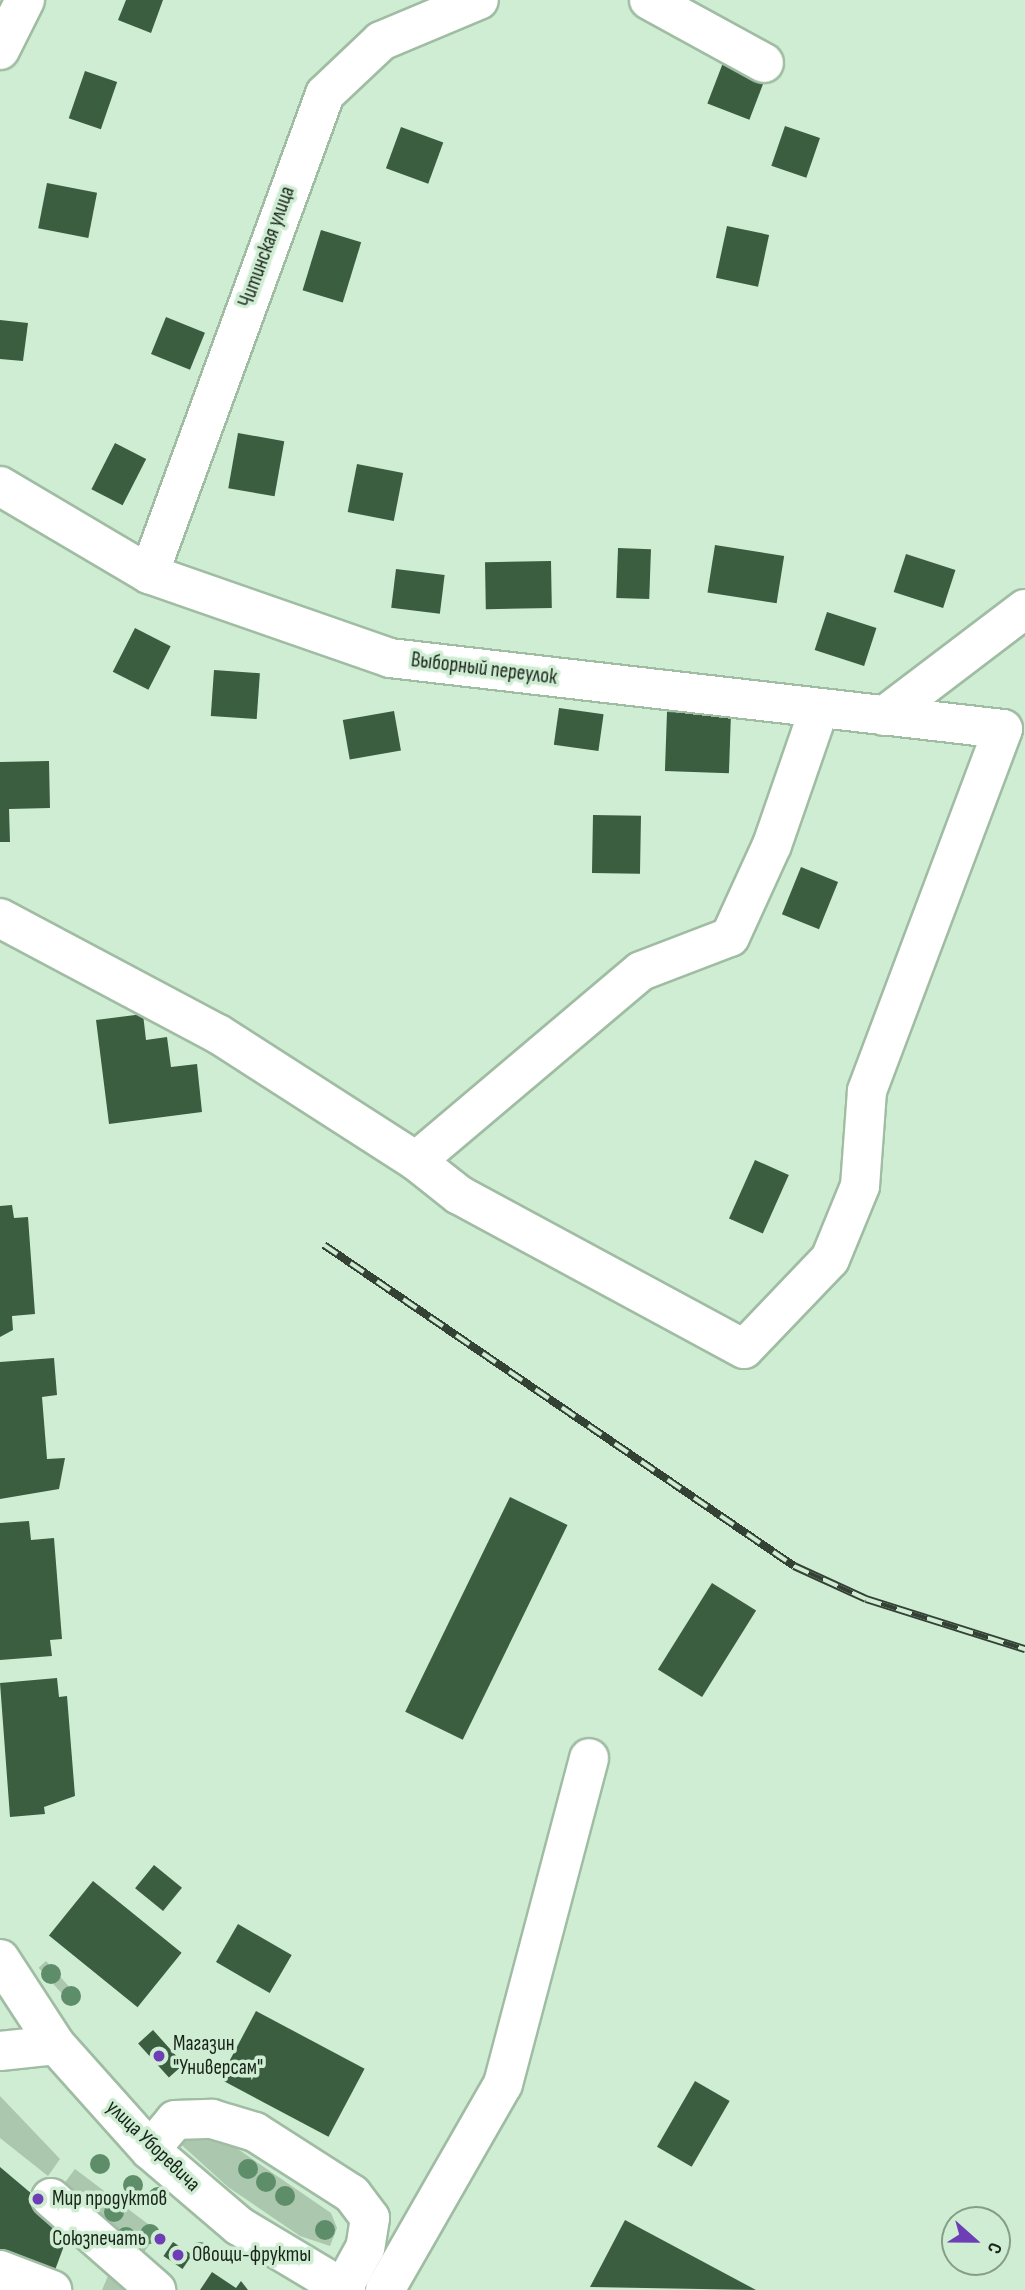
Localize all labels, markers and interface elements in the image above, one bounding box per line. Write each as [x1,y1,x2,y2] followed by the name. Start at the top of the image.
[233,183,301,311] street label: Читинская улица
[410,648,558,690] street label: Выборный переулок
[173,2031,263,2081] place label: Магазин "Универсам"
[151,2048,167,2064] marker: Магазин "Универсам"
[101,2095,205,2197] street label: улица Уборевича
[52,2186,167,2212] place label: Мир продуктов
[30,2191,46,2207] marker: Мир продуктов
[941,2206,1011,2276] north arrow
[52,2226,146,2252] place label: Союзпечать
[152,2231,168,2247] marker: Союзпечать
[982,2239,1007,2257] text: С
[192,2242,311,2268] place label: Овощи-фрукты
[170,2247,186,2263] marker: Овощи-фрукты

